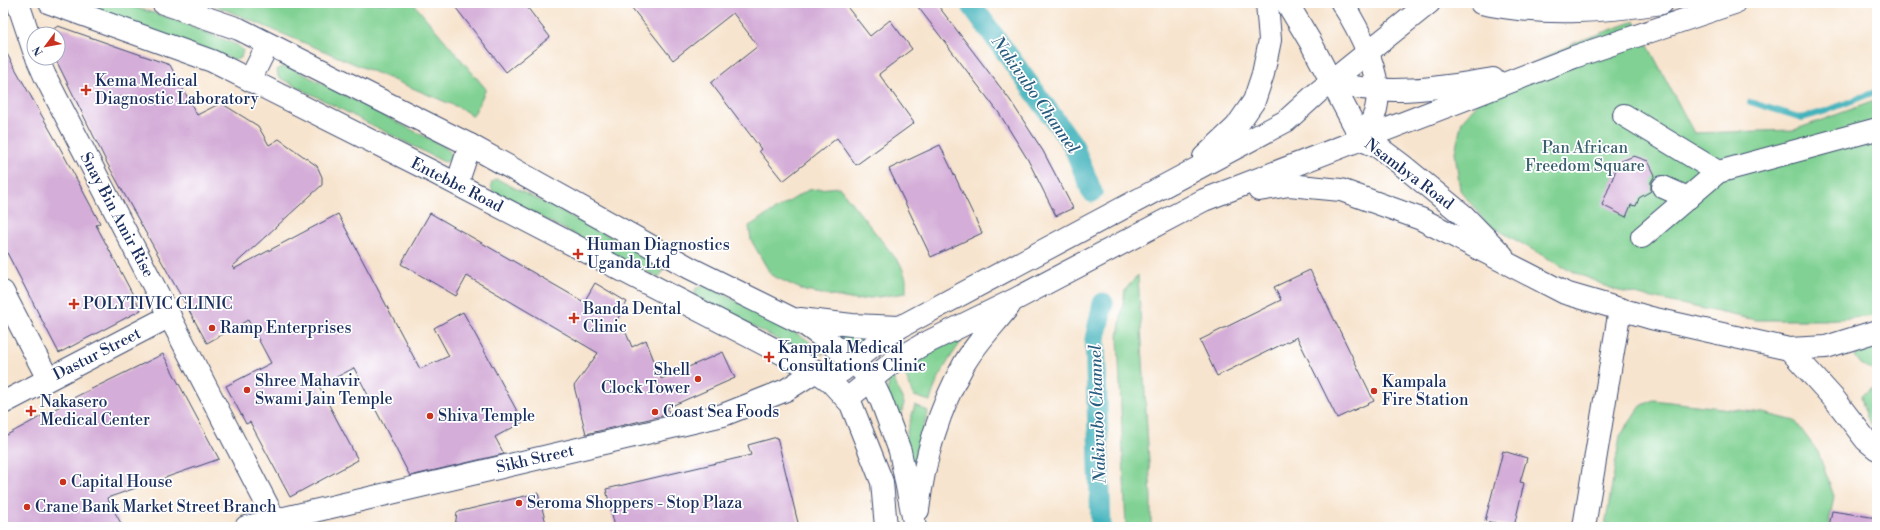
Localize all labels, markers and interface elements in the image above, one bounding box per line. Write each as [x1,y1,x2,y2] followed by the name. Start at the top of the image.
[26,26,66,66] north arrow
[986,31,1084,159] water label: Nakivubo Channel
[30,43,47,58] text: N
[95,71,259,109] place label: Kema Medical Diagnostic Laboratory
[80,84,92,96] marker: Kema Medical Diagnostic Laboratory
[1361,134,1457,214] street label: Nsambya Road
[1525,138,1645,176] park label: Pan African Freedom Square
[76,149,158,281] street label: Snay Bin Amir Rise
[407,153,507,217] street label: Entebbe Road
[587,235,730,273] place label: Human Diagnostics Uganda Ltd
[572,248,584,260] marker: Human Diagnostics Uganda Ltd
[83,294,232,314] place label: POLYTIVIC CLINIC
[68,298,80,310] marker: POLYTIVIC CLINIC
[582,299,681,337] place label: Banda Dental Clinic
[568,312,580,324] marker: Banda Dental Clinic
[220,318,351,338] place label: Ramp Enterprises
[50,323,145,385] street label: Dastur Street
[207,323,217,333] marker: Ramp Enterprises
[778,338,926,376] place label: Kampala Medical Consultations Clinic
[1085,344,1111,485] water label: Nakivubo Channel
[763,351,775,363] marker: Kampala Medical Consultations Clinic
[601,360,690,398] place label: Shell Clock Tower
[255,371,393,409] place label: Shree Mahavir Swami Jain Temple
[1382,372,1469,410] place label: Kampala Fire Station
[693,374,703,384] marker: Shell Clock Tower
[242,385,252,395] marker: Shree Mahavir Swami Jain Temple
[1369,386,1379,396] marker: Kampala Fire Station
[40,392,150,430] place label: Nakasero Medical Center
[663,402,779,422] place label: Coast Sea Foods
[25,405,37,417] marker: Nakasero Medical Center
[438,406,535,426] place label: Shiva Temple
[650,407,660,417] marker: Coast Sea Foods
[425,411,435,421] marker: Shiva Temple
[494,440,576,478] street label: Sikh Street
[71,472,173,492] place label: Capital House
[58,477,68,487] marker: Capital House
[527,493,743,513] place label: Seroma Shoppers - Stop Plaza
[35,497,277,517] place label: Crane Bank Market Street Branch
[514,498,524,508] marker: Seroma Shoppers - Stop Plaza
[22,502,32,512] marker: Crane Bank Market Street Branch

